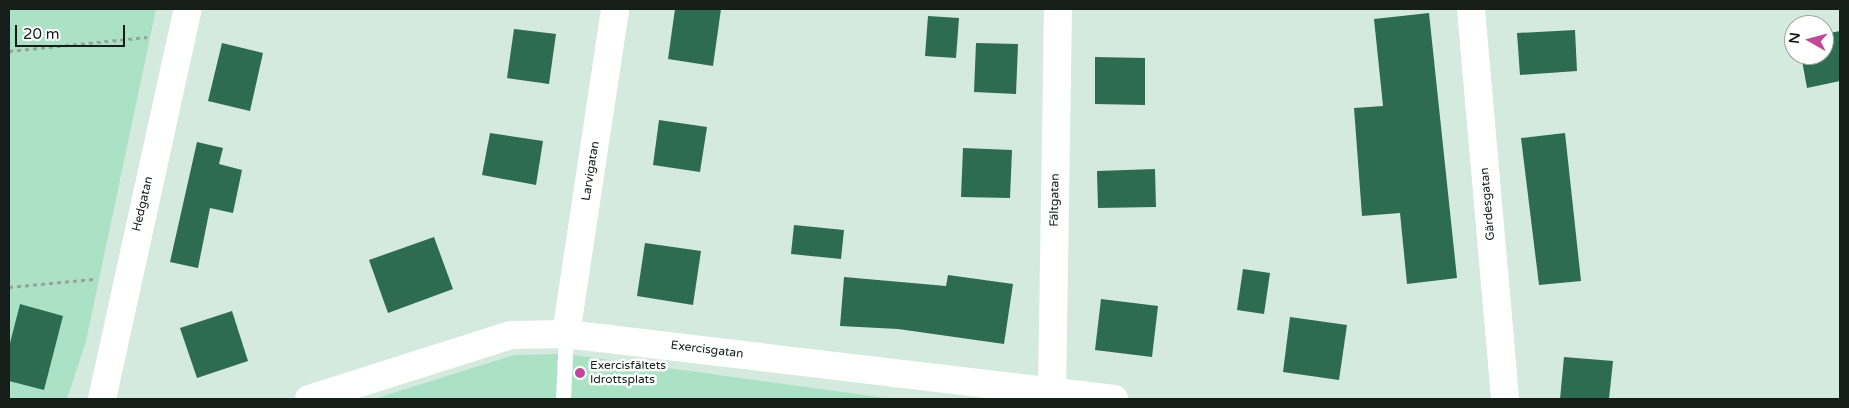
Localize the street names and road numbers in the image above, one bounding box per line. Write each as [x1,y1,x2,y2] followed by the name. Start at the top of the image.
[579,140,603,202] street label: Larvigatan
[1478,167,1498,241] street label: Gärdesgatan
[1047,173,1063,227] street label: Fältgatan
[130,175,156,233] street label: Hedgatan
[670,338,744,362] street label: Exercisgatan

